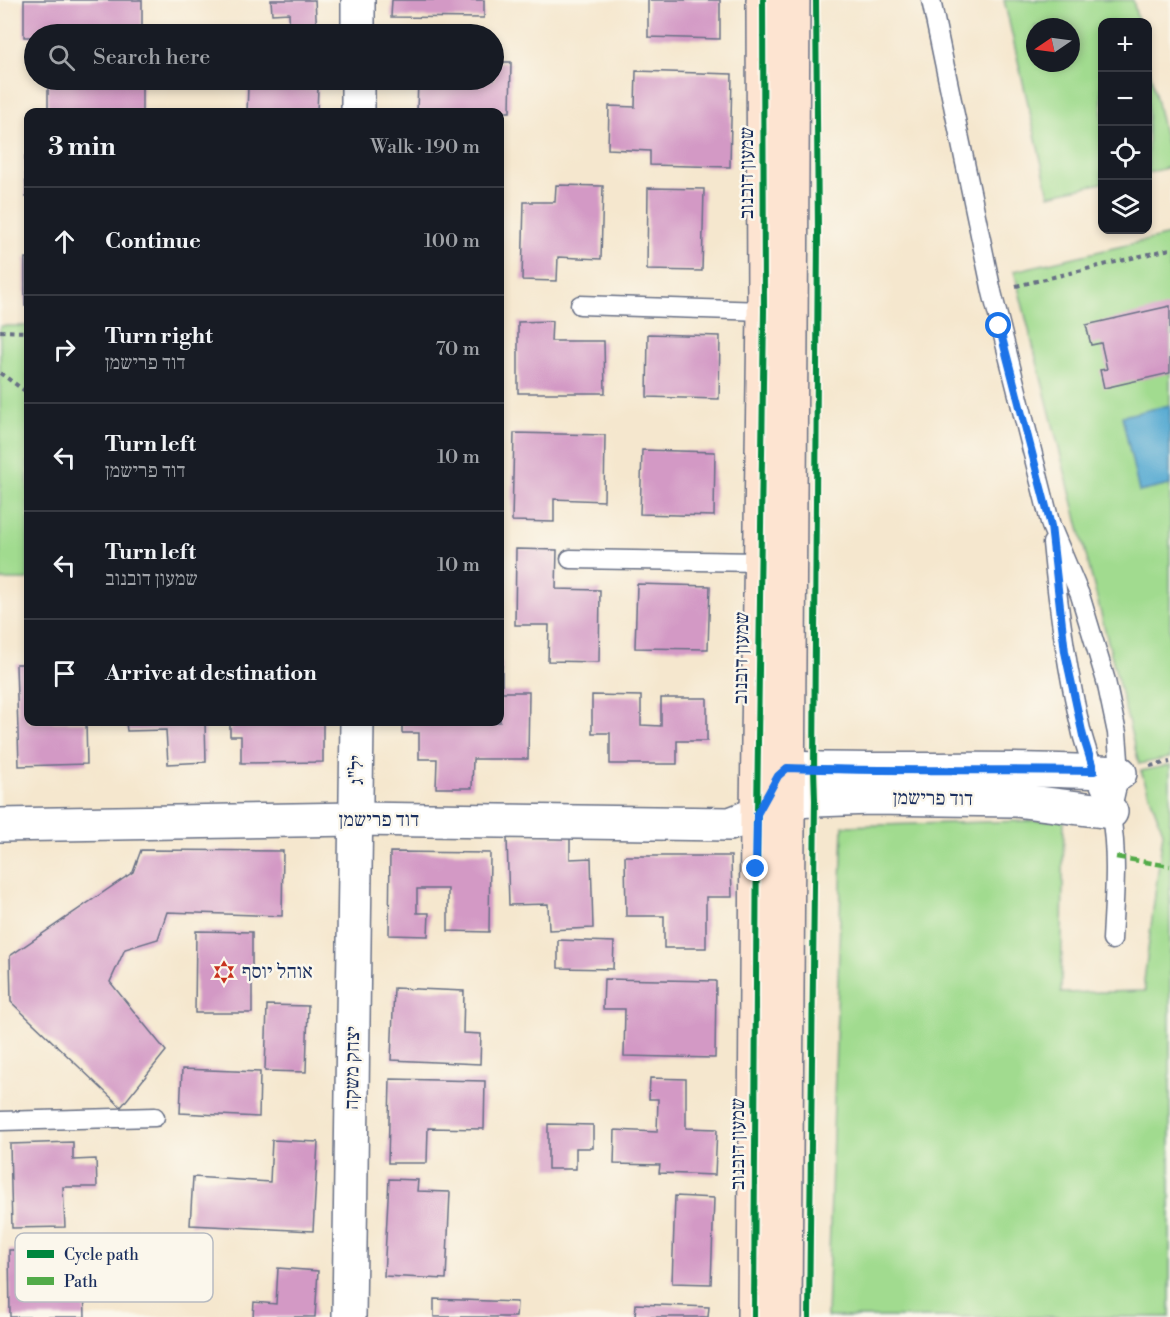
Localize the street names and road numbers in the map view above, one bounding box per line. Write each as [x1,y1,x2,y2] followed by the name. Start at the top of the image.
[735,127,760,219] street label: שמעון דובנוב
[729,611,755,705] street label: שמעון דובנוב
[345,755,370,785] street label: יל"ג
[893,786,973,812] street label: דוד פרישמן
[339,808,419,833] street label: דוד פרישמן
[340,1026,366,1110] street label: יצחק משקה
[726,1098,751,1190] street label: שמעון דובנוב

